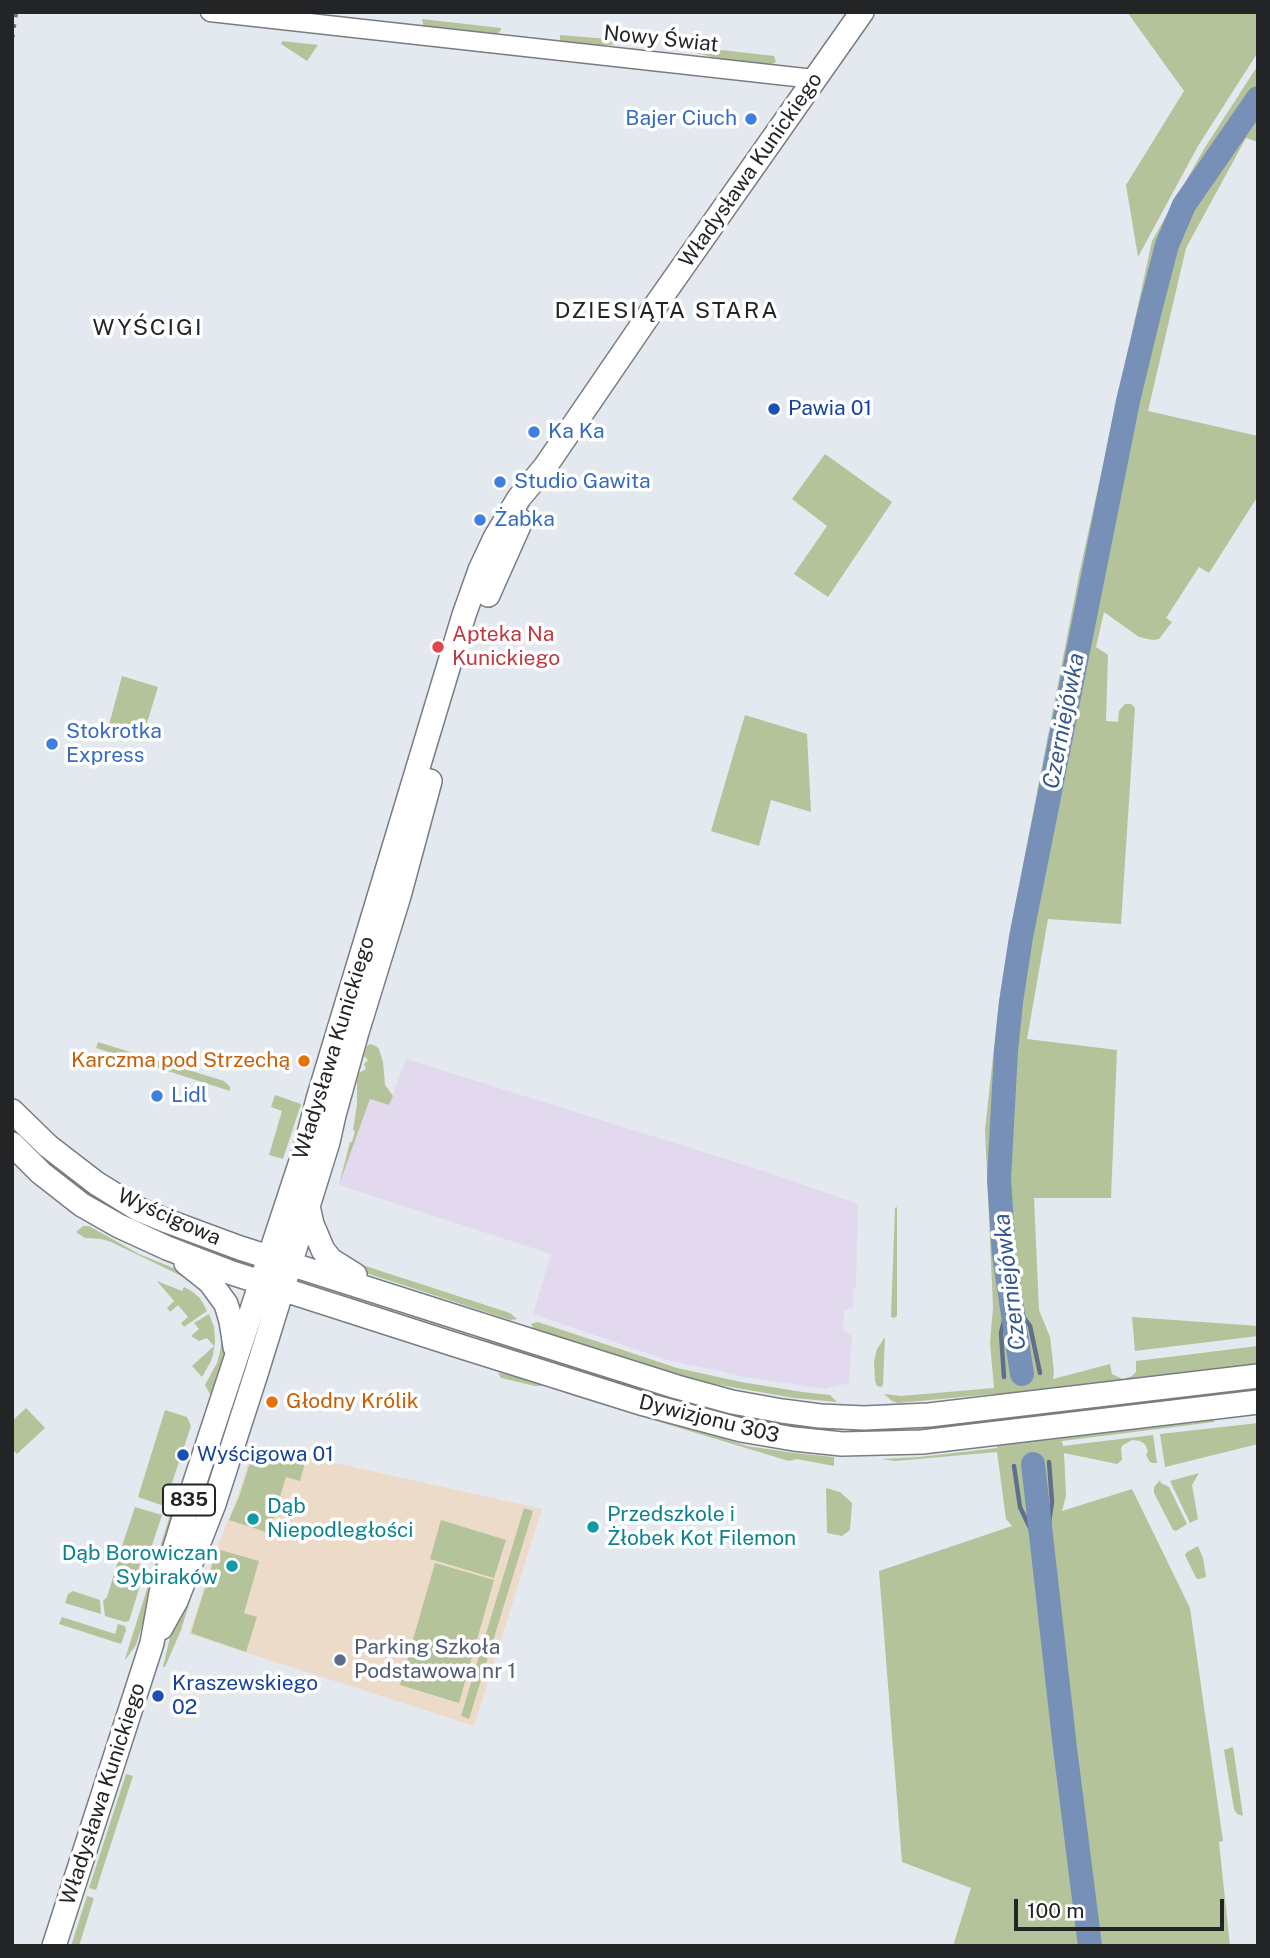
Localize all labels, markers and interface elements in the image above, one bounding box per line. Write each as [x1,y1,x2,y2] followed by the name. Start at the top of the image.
[602,20,720,58] street label: Nowy Świat
[674,68,828,272] street label: Władysława Kunickiego
[625,106,737,132] place label: Bajer Ciuch
[743,111,759,127] marker: Bajer Ciuch
[556,297,778,325] district label: DZIESIĄTA STARA
[93,314,203,342] district label: WYŚCIGI
[788,396,872,422] place label: Pawia 01
[766,401,782,417] marker: Pawia 01
[548,419,605,445] place label: Ka Ka
[526,424,542,440] marker: Ka Ka
[514,469,651,495] place label: Studio Gawita
[492,474,508,490] marker: Studio Gawita
[494,507,555,533] place label: Żabka
[472,512,488,528] marker: Żabka
[452,622,560,672] place label: Apteka Na Kunickiego
[430,639,446,655] marker: Apteka Na Kunickiego
[1037,651,1091,791] water label: Czerniejówka
[66,719,162,769] place label: Stokrotka Express
[44,736,60,752] marker: Stokrotka Express
[288,933,380,1163] street label: Władysława Kunickiego
[71,1048,290,1074] place label: Karczma pod Strzechą
[296,1053,312,1069] marker: Karczma pod Strzechą
[171,1083,207,1109] place label: Lidl
[149,1088,165,1104] marker: Lidl
[113,1183,225,1251] street label: Wyścigowa
[988,1212,1032,1352] water label: Czerniejówka
[286,1389,419,1415] place label: Głodny Królik
[636,1389,782,1449] street label: Dywizjonu 303
[264,1394,280,1410] marker: Głodny Królik
[197,1442,334,1468] place label: Wyścigowa 01
[175,1447,191,1463] marker: Wyścigowa 01
[163,1484,215,1516] road number: 835
[267,1494,413,1544] place label: Dąb Niepodległości
[607,1502,796,1552] place label: Przedszkole i Żłobek Kot Filemon
[245,1511,261,1527] marker: Dąb Niepodległości
[585,1519,601,1535] marker: Przedszkole i Żłobek Kot Filemon
[62,1541,218,1591] place label: Dąb Borowiczan Sybiraków
[224,1558,240,1574] marker: Dąb Borowiczan Sybiraków
[354,1635,516,1685] place label: Parking Szkoła Podstawowa nr 1
[332,1652,348,1668] marker: Parking Szkoła Podstawowa nr 1
[172,1671,318,1721] place label: Kraszewskiego 02
[55,1680,151,1908] street label: Władysława Kunickiego
[150,1688,166,1704] marker: Kraszewskiego 02
[1018,1884,1228,1928] scale bar
[1027,1898,1084,1923] text: 100 m

